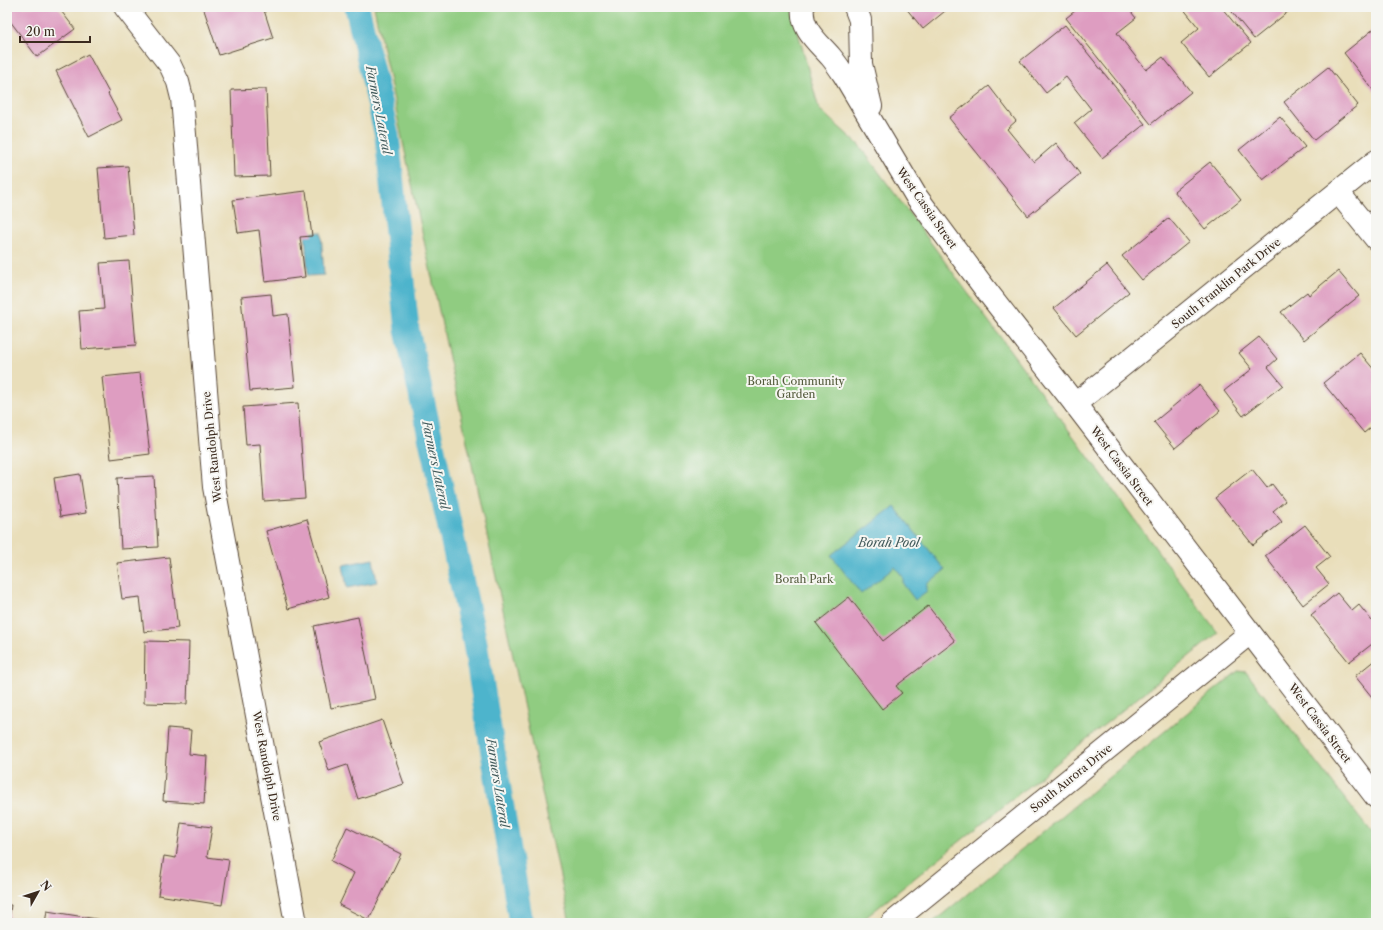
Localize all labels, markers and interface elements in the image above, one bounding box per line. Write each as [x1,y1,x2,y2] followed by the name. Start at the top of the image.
[20,18,90,44] scale bar
[26,24,55,39] text: 20 m
[363,63,395,157] water label: Farmers Lateral
[893,164,960,251] street label: West Cassia Street
[1169,235,1283,331] street label: South Franklin Park Drive
[747,374,846,401] park label: Borah Community Garden
[199,391,225,504] street label: West Randolph Drive
[419,418,453,512] water label: Farmers Lateral
[1087,423,1156,509] street label: West Cassia Street
[857,535,921,550] water label: Borah Pool
[775,572,834,586] park label: Borah Park
[1285,680,1354,766] street label: West Cassia Street
[249,709,285,822] street label: West Randolph Drive
[483,736,513,830] water label: Farmers Lateral
[1027,741,1115,815] street label: South Aurora Drive
[18,872,58,912] north arrow
[37,878,54,894] text: N

